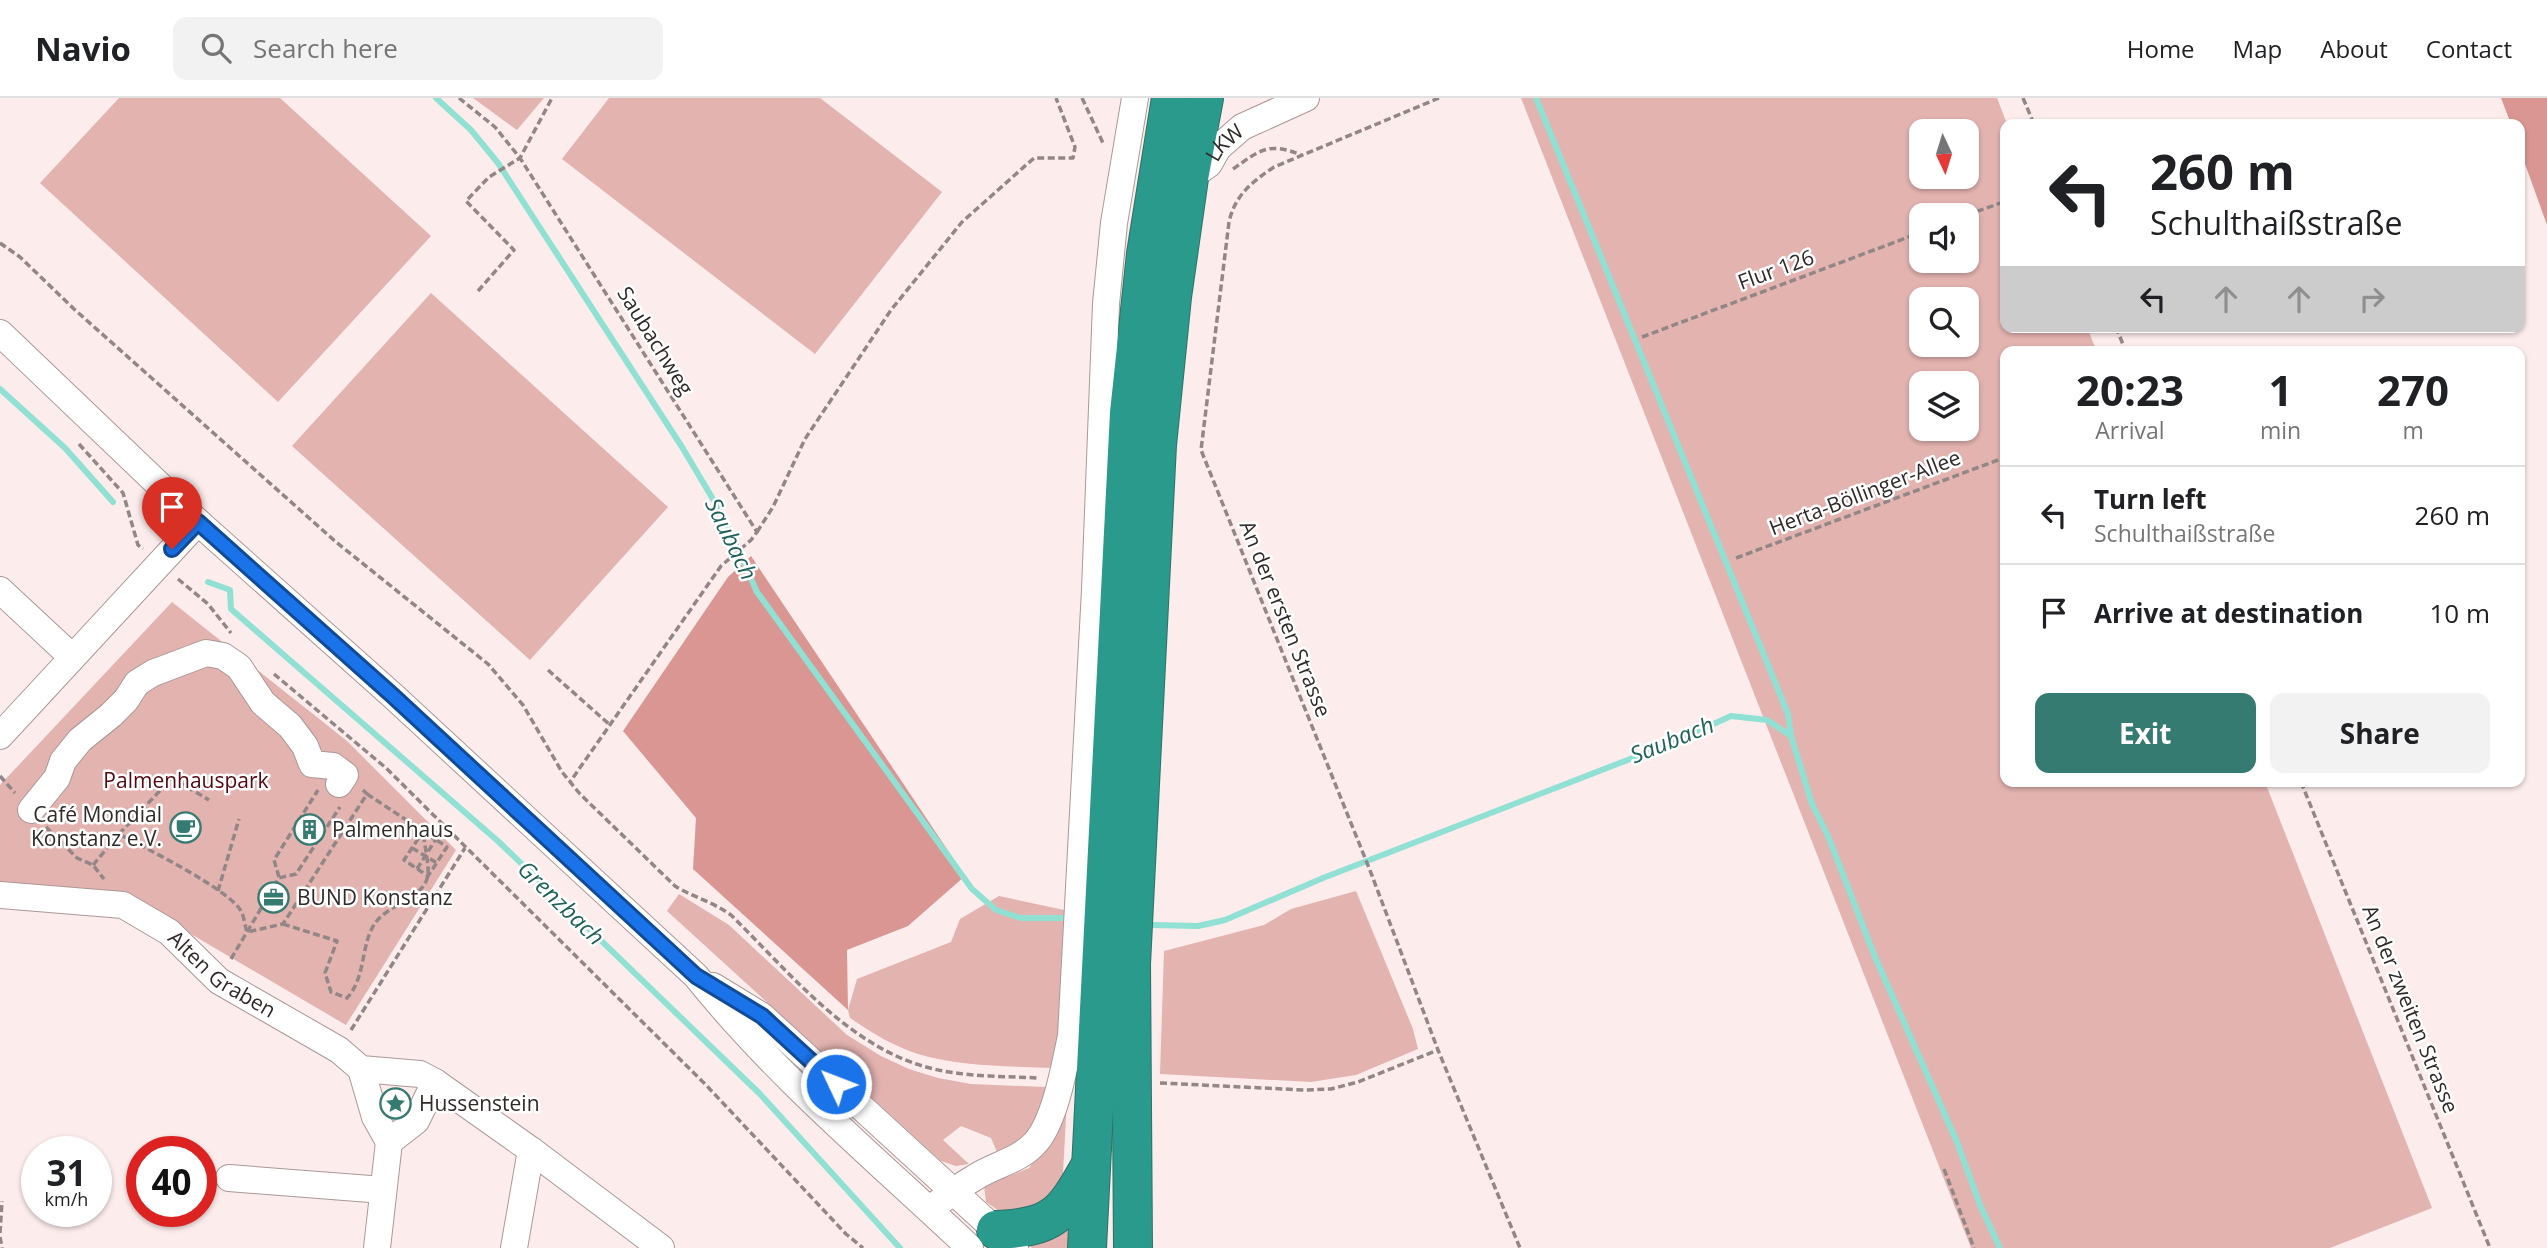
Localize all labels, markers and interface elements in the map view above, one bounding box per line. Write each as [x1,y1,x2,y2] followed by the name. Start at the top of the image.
[173,17,663,80] search box
[35,26,131,71] text: Navio
[197,29,235,67] icon: search
[253,30,398,66] text: Search here
[2127,32,2195,65] text: Home
[2233,32,2282,65] text: Map
[2320,32,2388,65] text: About
[2426,32,2512,65] text: Contact
[1198,117,1249,166] street label: LKW
[1909,119,1979,189] north arrow
[1909,119,1979,441] map controls
[2150,138,2295,204] text: 260 m
[2035,147,2126,238] icon: left
[2150,201,2402,244] text: Schulthaißstraße
[1909,203,1979,273] button: sound
[1734,242,1818,296] street label: Flur 126
[2134,280,2172,318] icon: left
[2207,280,2245,318] icon: ahead
[2280,280,2318,318] icon: ahead
[2353,280,2391,318] icon: right
[611,281,700,400] street label: Saubachweg
[1909,287,1979,357] button: search
[2076,361,2184,418] text: 20:23
[2268,361,2293,418] text: 1
[2377,361,2449,418] text: 270
[1909,371,1979,441] button: layers
[2095,414,2165,446] text: Arrival
[2260,414,2301,446] text: min
[2402,414,2424,446] text: m
[1765,443,1964,541] street label: Herta-Böllinger-Allee
[142,477,202,549] pin
[2094,481,2206,517] text: Turn left
[153,488,191,526] icon: arrive
[698,492,766,585] water label: Saubach
[2035,496,2073,534] icon: left
[2415,497,2490,533] text: 260 m
[1234,516,1338,721] street label: An der ersten Strasse
[2094,517,2275,549] text: Schulthaißstraße
[2035,594,2073,632] icon: arrive
[2094,595,2363,631] text: Arrive at destination
[2429,595,2490,631] text: 10 m
[2035,693,2256,773] button: Exit
[2270,693,2490,773] button: Share
[1625,708,1718,770] water label: Saubach
[103,766,269,794] park label: Palmenhauspark
[31,800,162,852] place label: Café Mondial Konstanz e.V.
[168,810,202,844] cafe icon: Café Mondial Konstanz e.V.
[292,813,326,847] building icon: Palmenhaus
[332,815,453,843] place label: Palmenhaus
[511,853,612,952] water label: Grenzbach
[257,881,291,915] office icon: BUND Konstanz
[297,883,453,911] place label: BUND Konstanz
[2356,900,2466,1117] street label: An der zweiten Strasse
[162,924,281,1024] street label: Alten Graben
[799,1047,873,1121] position arrow
[379,1087,413,1121] place icon: Hussenstein
[419,1089,540,1117] place label: Hussenstein
[126,1136,217,1227] speed limit sign: 40
[46,1149,87,1196] text: 31
[45,1187,88,1211] text: km/h

